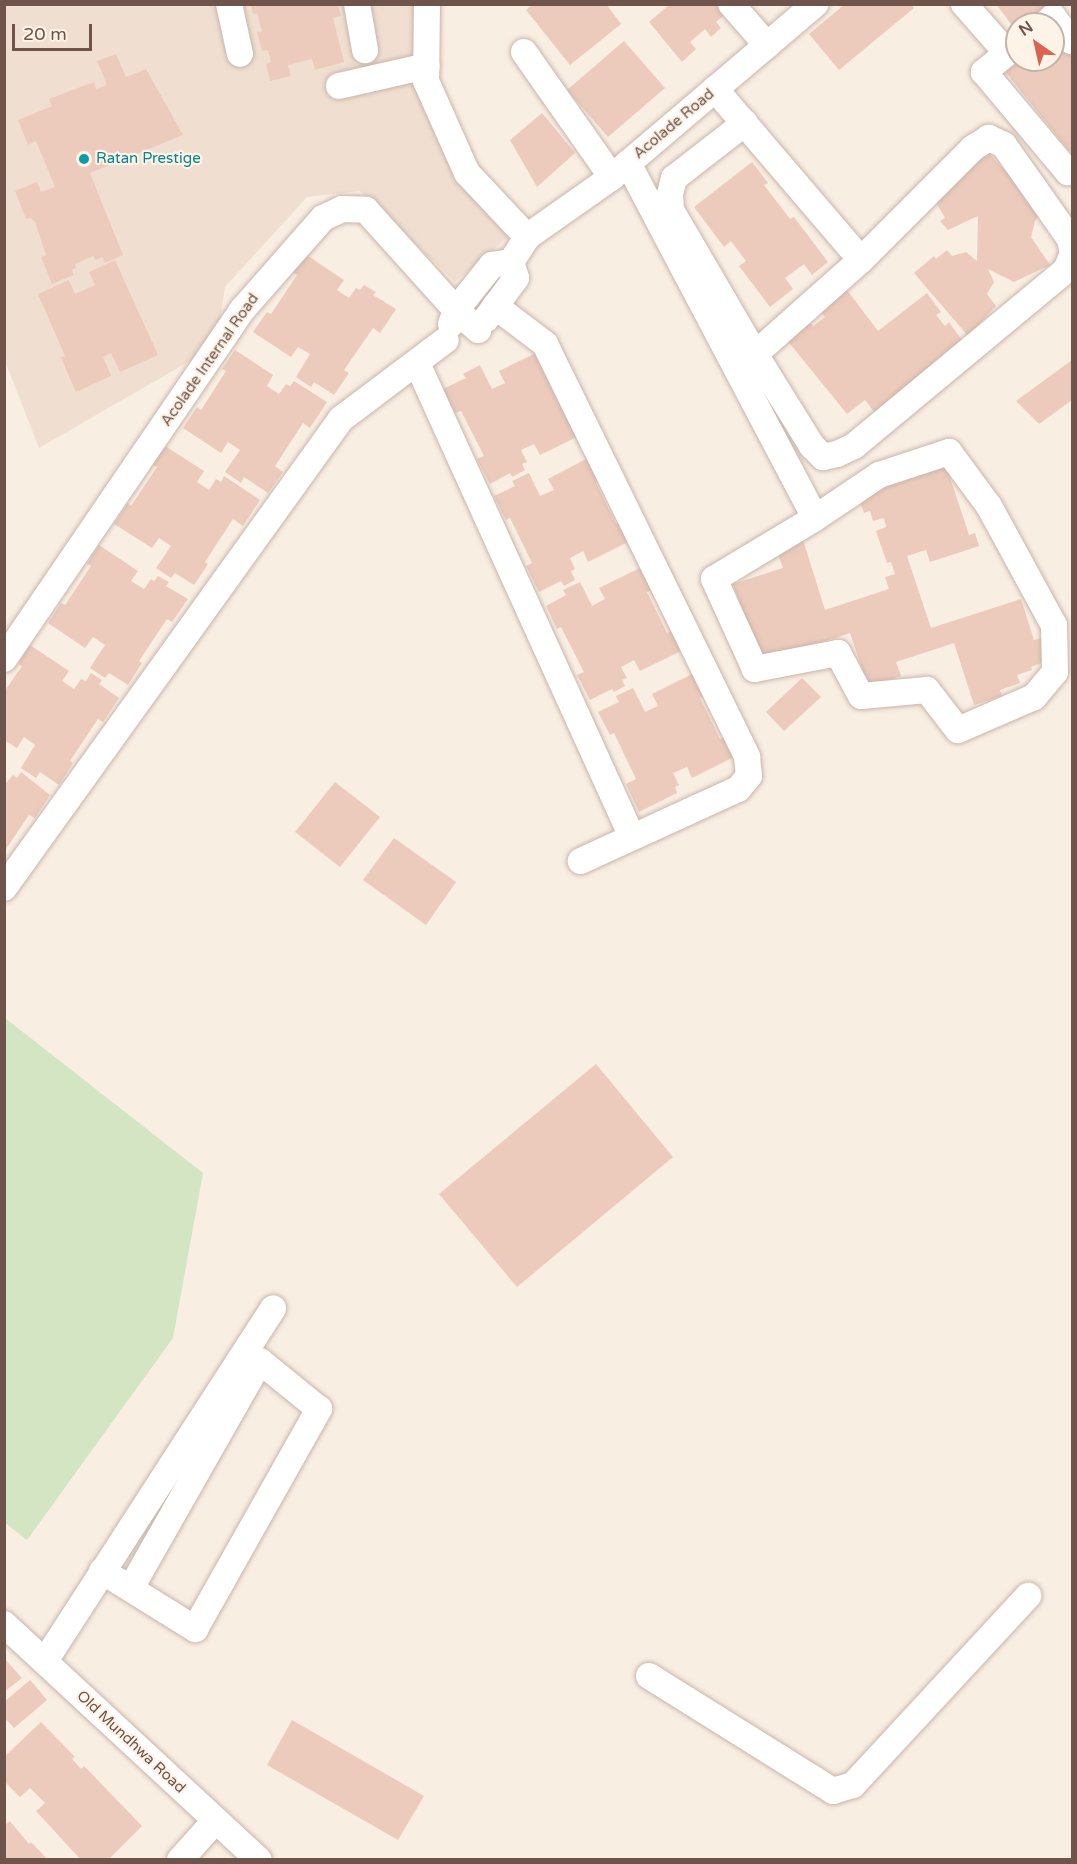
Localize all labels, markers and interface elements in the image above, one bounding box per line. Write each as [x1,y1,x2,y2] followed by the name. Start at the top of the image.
[15,12,94,50] scale bar
[1005,12,1065,72] north arrow
[1015,17,1037,41] text: N
[23,23,67,45] text: 20 m
[630,85,718,163] street label: Acolade Road
[96,150,201,168] place label: Ratan Prestige
[77,152,91,166] marker: Ratan Prestige
[157,290,263,430] street label: Acolade Internal Road
[73,1687,189,1797] street label: Old Mundhwa Road

